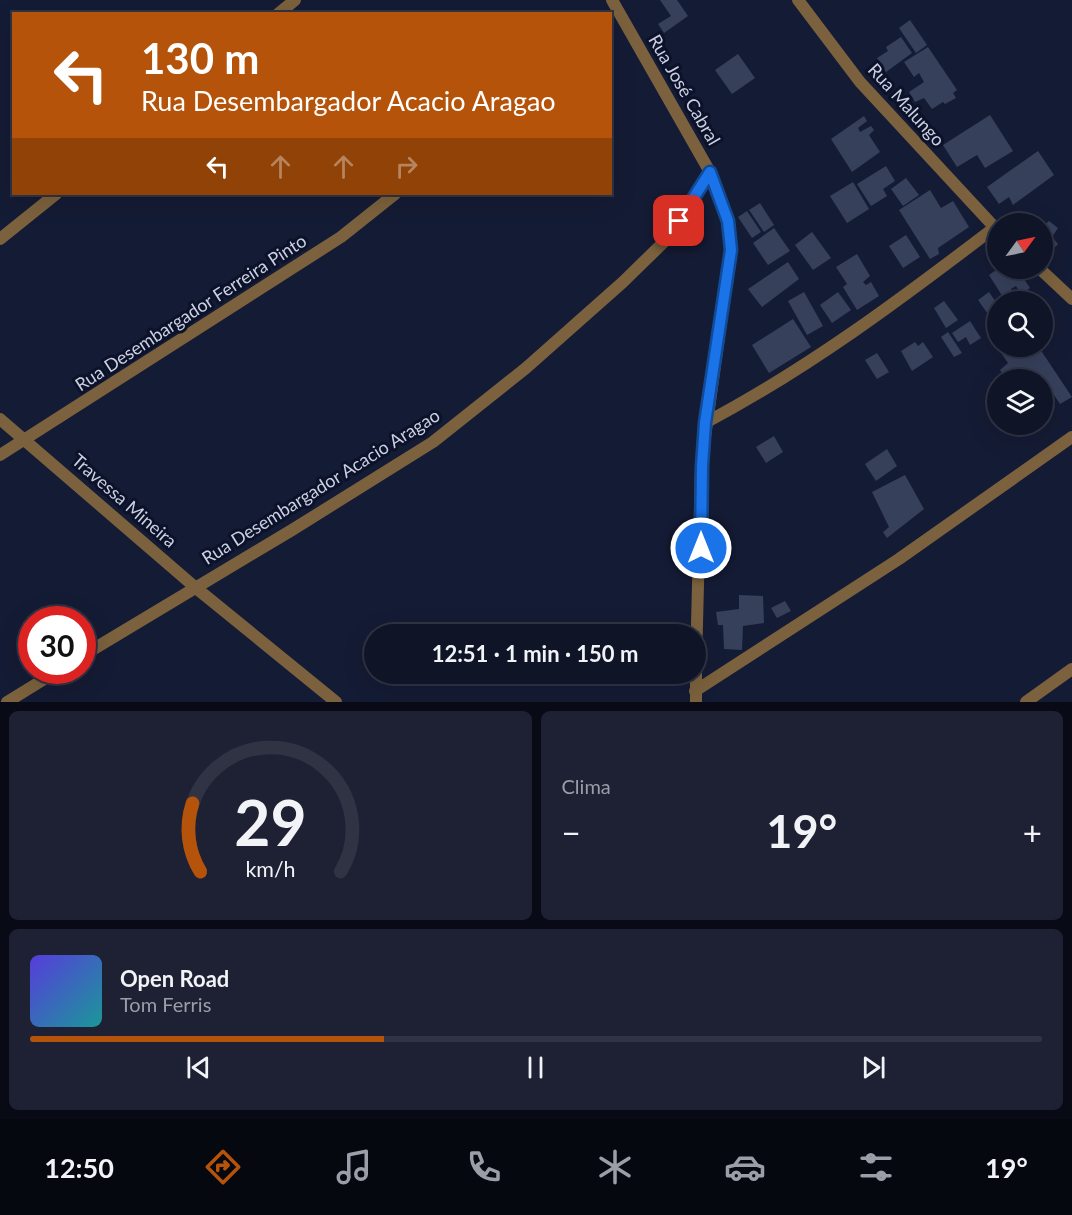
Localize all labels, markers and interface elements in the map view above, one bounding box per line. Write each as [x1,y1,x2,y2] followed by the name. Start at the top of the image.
[644,30,725,149] street label: Rua José Cabral
[141,33,259,83] text: 130 m
[42,36,120,114] icon: left
[864,58,950,150] street label: Rua Malungo
[141,84,556,117] text: Rua Desembargador Acacio Aragao
[201,150,234,183] icon: left
[264,150,297,183] icon: ahead
[327,150,360,183] icon: ahead
[390,150,423,183] icon: right
[653,195,704,246] pin
[662,204,695,237] icon: arrive
[987,213,1053,279] north arrow
[987,213,1053,435] map controls
[71,229,310,395] street label: Rua Desembargador Ferreira Pinto
[987,291,1053,357] button: search
[987,369,1053,435] button: layers
[197,404,444,569] street label: Rua Desembargador Acacio Aragao
[68,449,182,552] street label: Travessa Mineira
[669,516,733,580] position arrow
[18,606,96,684] speed limit sign: 30
[432,640,638,667] text: 12:51 · 1 min · 150 m
[562,774,611,798] text: Clima
[234,784,306,859] text: 29
[766,804,837,858] text: 19°
[562,812,581,852] text: −
[1023,812,1042,852] text: +
[245,857,295,883] text: km/h
[120,965,229,992] text: Open Road
[120,992,211,1016] text: Tom Ferris
[182,1051,215,1084] icon: previous
[519,1051,552,1084] icon: pause
[857,1051,890,1084] icon: next
[202,1146,244,1188] icon: directions
[333,1146,375,1188] icon: music
[463,1146,505,1188] icon: phone
[594,1146,636,1188] icon: climate
[724,1146,766,1188] icon: car
[855,1146,897,1188] icon: filters
[44,1151,114,1184] text: 12:50
[985,1151,1028,1184] text: 19°

